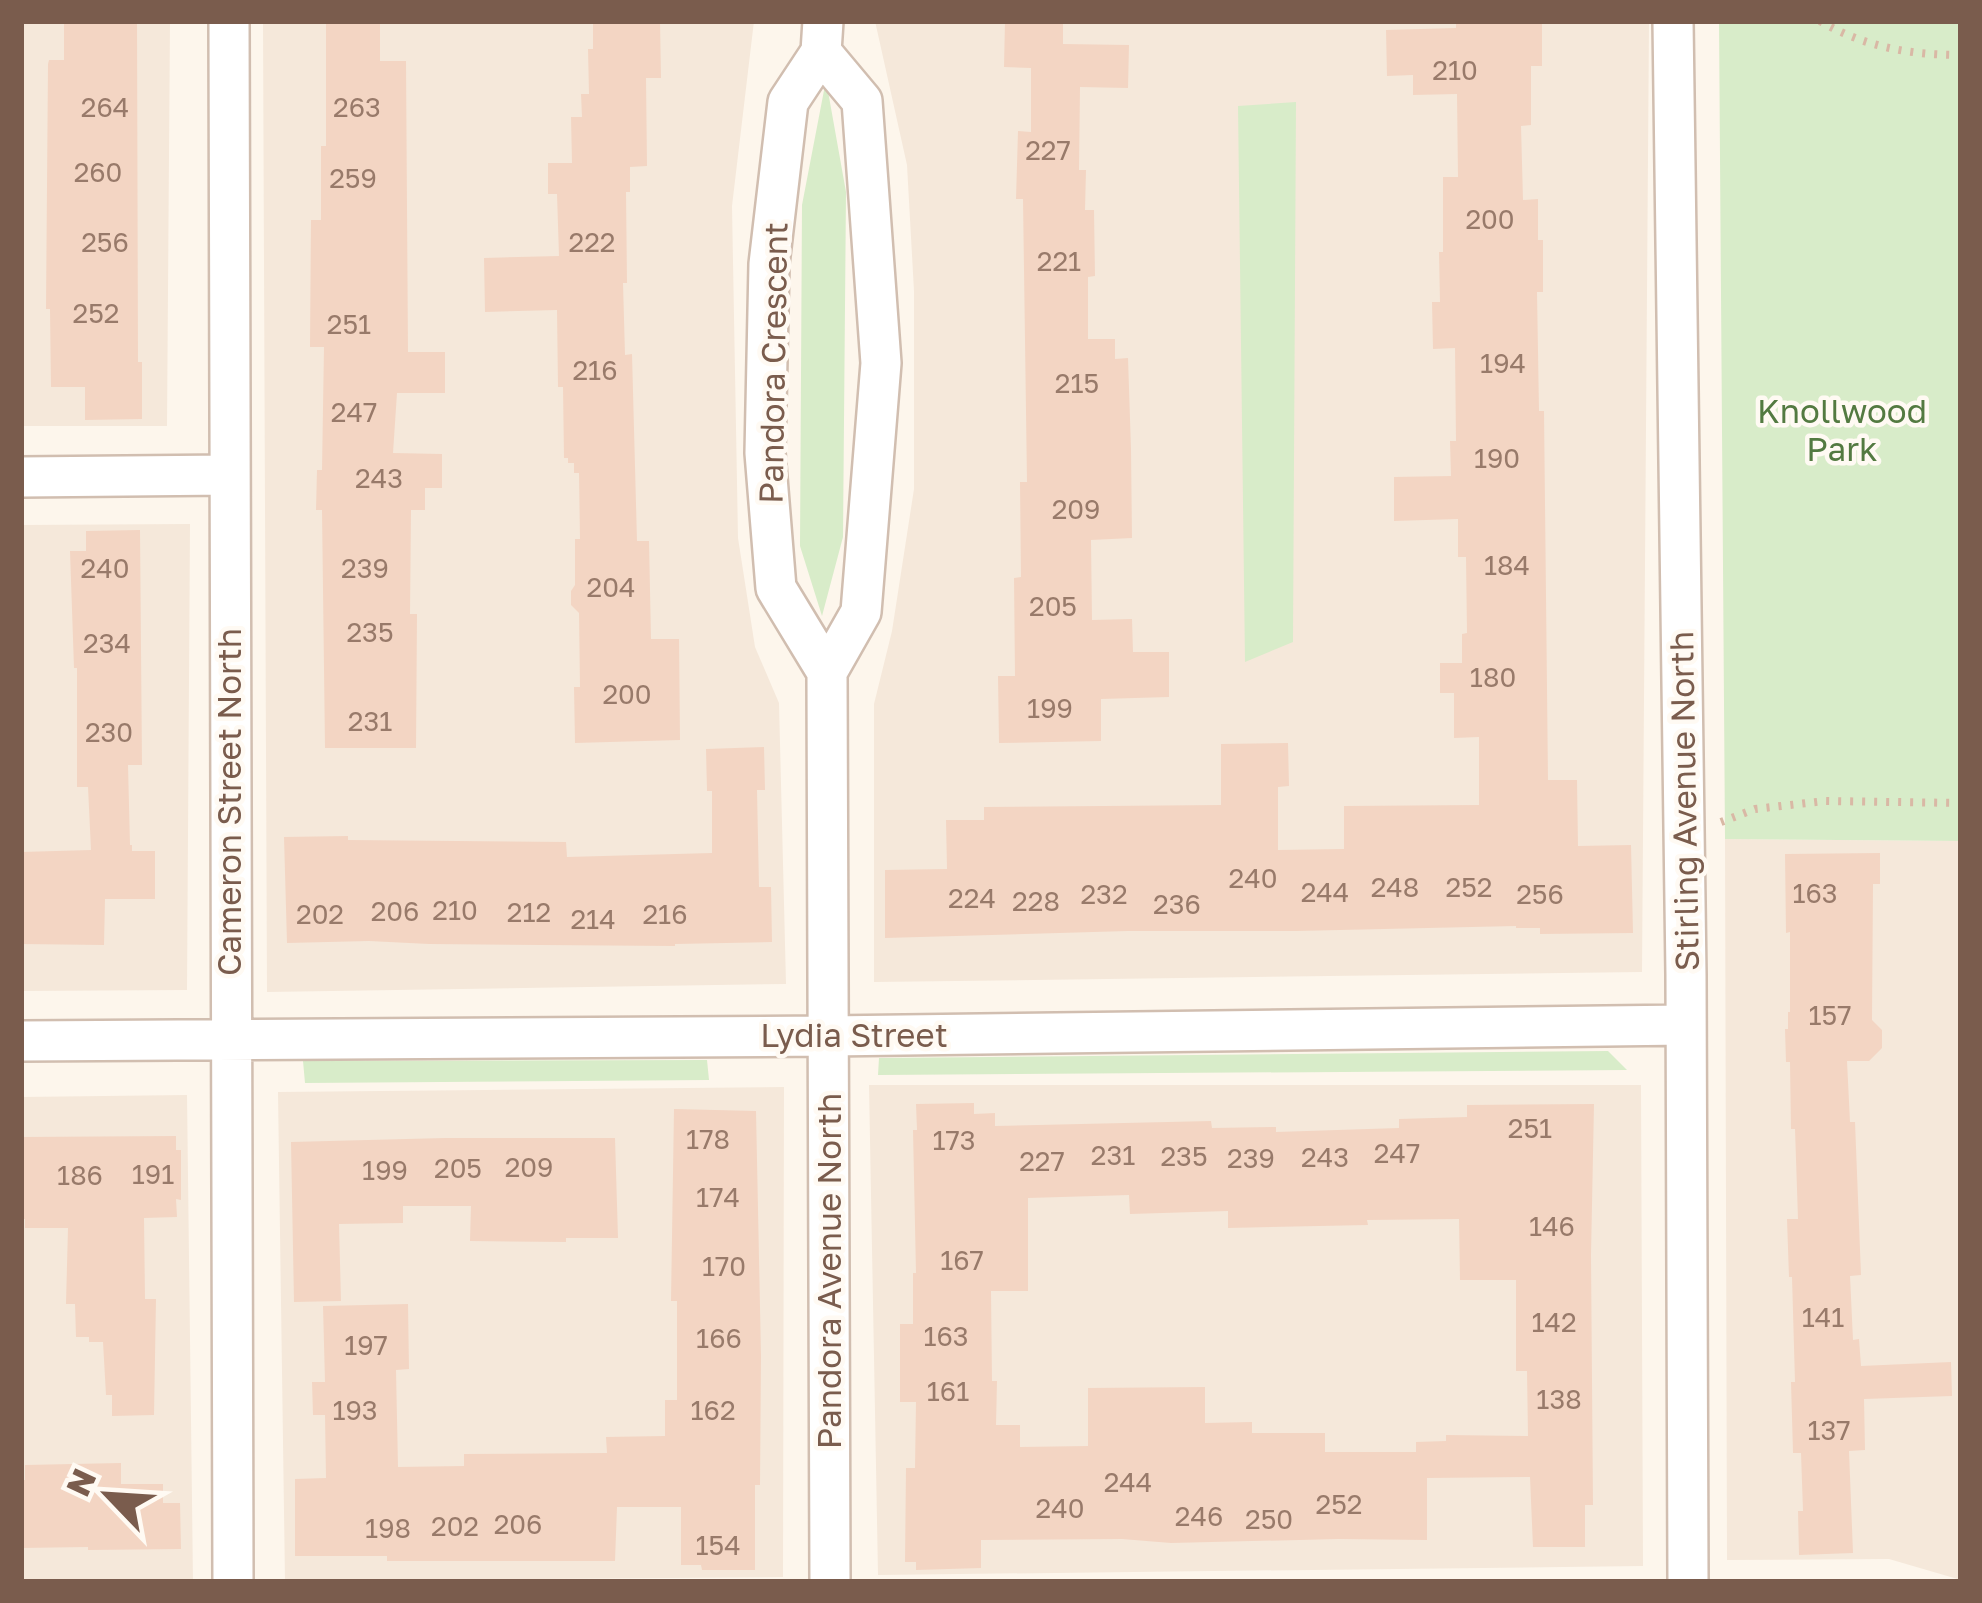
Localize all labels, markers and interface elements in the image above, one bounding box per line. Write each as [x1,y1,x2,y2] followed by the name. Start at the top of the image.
[1432,54,1478,86] house number: 210
[81,91,129,123] house number: 264
[333,91,381,123] house number: 263
[1025,134,1071,166] house number: 227
[74,156,122,188] house number: 260
[329,162,377,194] house number: 259
[1465,203,1515,235] house number: 200
[751,222,794,504] street label: Pandora Crescent
[81,226,129,258] house number: 256
[569,226,615,258] house number: 222
[1037,245,1081,277] house number: 221
[73,297,119,329] house number: 252
[327,308,371,340] house number: 251
[1480,347,1526,379] house number: 194
[572,354,618,386] house number: 216
[1055,367,1099,399] house number: 215
[1757,391,1927,468] park label: Knollwood Park
[331,396,377,428] house number: 247
[1474,442,1520,474] house number: 190
[355,462,403,494] house number: 243
[1052,493,1100,525] house number: 209
[1484,549,1530,581] house number: 184
[81,552,129,584] house number: 240
[341,552,389,584] house number: 239
[587,571,635,603] house number: 204
[1029,590,1077,622] house number: 205
[346,616,394,648] house number: 235
[83,627,131,659] house number: 234
[209,628,248,976] street label: Cameron Street North
[1661,631,1706,971] street label: Stirling Avenue North
[1470,661,1516,693] house number: 180
[602,678,652,710] house number: 200
[1027,692,1073,724] house number: 199
[348,705,392,737] house number: 231
[85,716,133,748] house number: 230
[1229,862,1277,894] house number: 240
[1371,871,1419,903] house number: 248
[1446,871,1492,903] house number: 252
[1301,876,1349,908] house number: 244
[1792,877,1838,909] house number: 163
[1080,878,1128,910] house number: 232
[1516,878,1564,910] house number: 256
[948,882,996,914] house number: 224
[1012,885,1060,917] house number: 228
[1153,888,1201,920] house number: 236
[432,894,478,926] house number: 210
[371,895,419,927] house number: 206
[507,896,551,928] house number: 212
[296,898,344,930] house number: 202
[642,898,688,930] house number: 216
[570,903,616,935] house number: 214
[1808,999,1852,1031] house number: 157
[760,1015,948,1054] street label: Lydia Street
[809,1093,848,1449] street label: Pandora Avenue North
[1508,1112,1552,1144] house number: 251
[686,1123,730,1155] house number: 178
[932,1124,976,1156] house number: 173
[1374,1137,1420,1169] house number: 247
[1091,1139,1135,1171] house number: 231
[1160,1140,1208,1172] house number: 235
[1301,1141,1349,1173] house number: 243
[1227,1142,1275,1174] house number: 239
[1019,1145,1065,1177] house number: 227
[505,1151,553,1183] house number: 209
[434,1152,482,1184] house number: 205
[362,1154,408,1186] house number: 199
[132,1158,174,1190] house number: 191
[57,1159,103,1191] house number: 186
[696,1181,740,1213] house number: 174
[1529,1210,1575,1242] house number: 146
[940,1244,984,1276] house number: 167
[702,1250,746,1282] house number: 170
[1802,1301,1844,1333] house number: 141
[1531,1306,1577,1338] house number: 142
[923,1320,969,1352] house number: 163
[696,1322,742,1354] house number: 166
[344,1329,388,1361] house number: 197
[927,1375,969,1407] house number: 161
[1536,1383,1582,1415] house number: 138
[332,1394,378,1426] house number: 193
[690,1394,736,1426] house number: 162
[1807,1414,1851,1446] house number: 137
[48,1435,168,1555] north arrow
[57,1462,103,1502] text: N
[1104,1466,1152,1498] house number: 244
[1316,1488,1362,1520] house number: 252
[1036,1492,1084,1524] house number: 240
[1175,1500,1223,1532] house number: 246
[1245,1503,1293,1535] house number: 250
[494,1508,542,1540] house number: 206
[431,1510,479,1542] house number: 202
[365,1512,411,1544] house number: 198
[695,1529,741,1561] house number: 154

